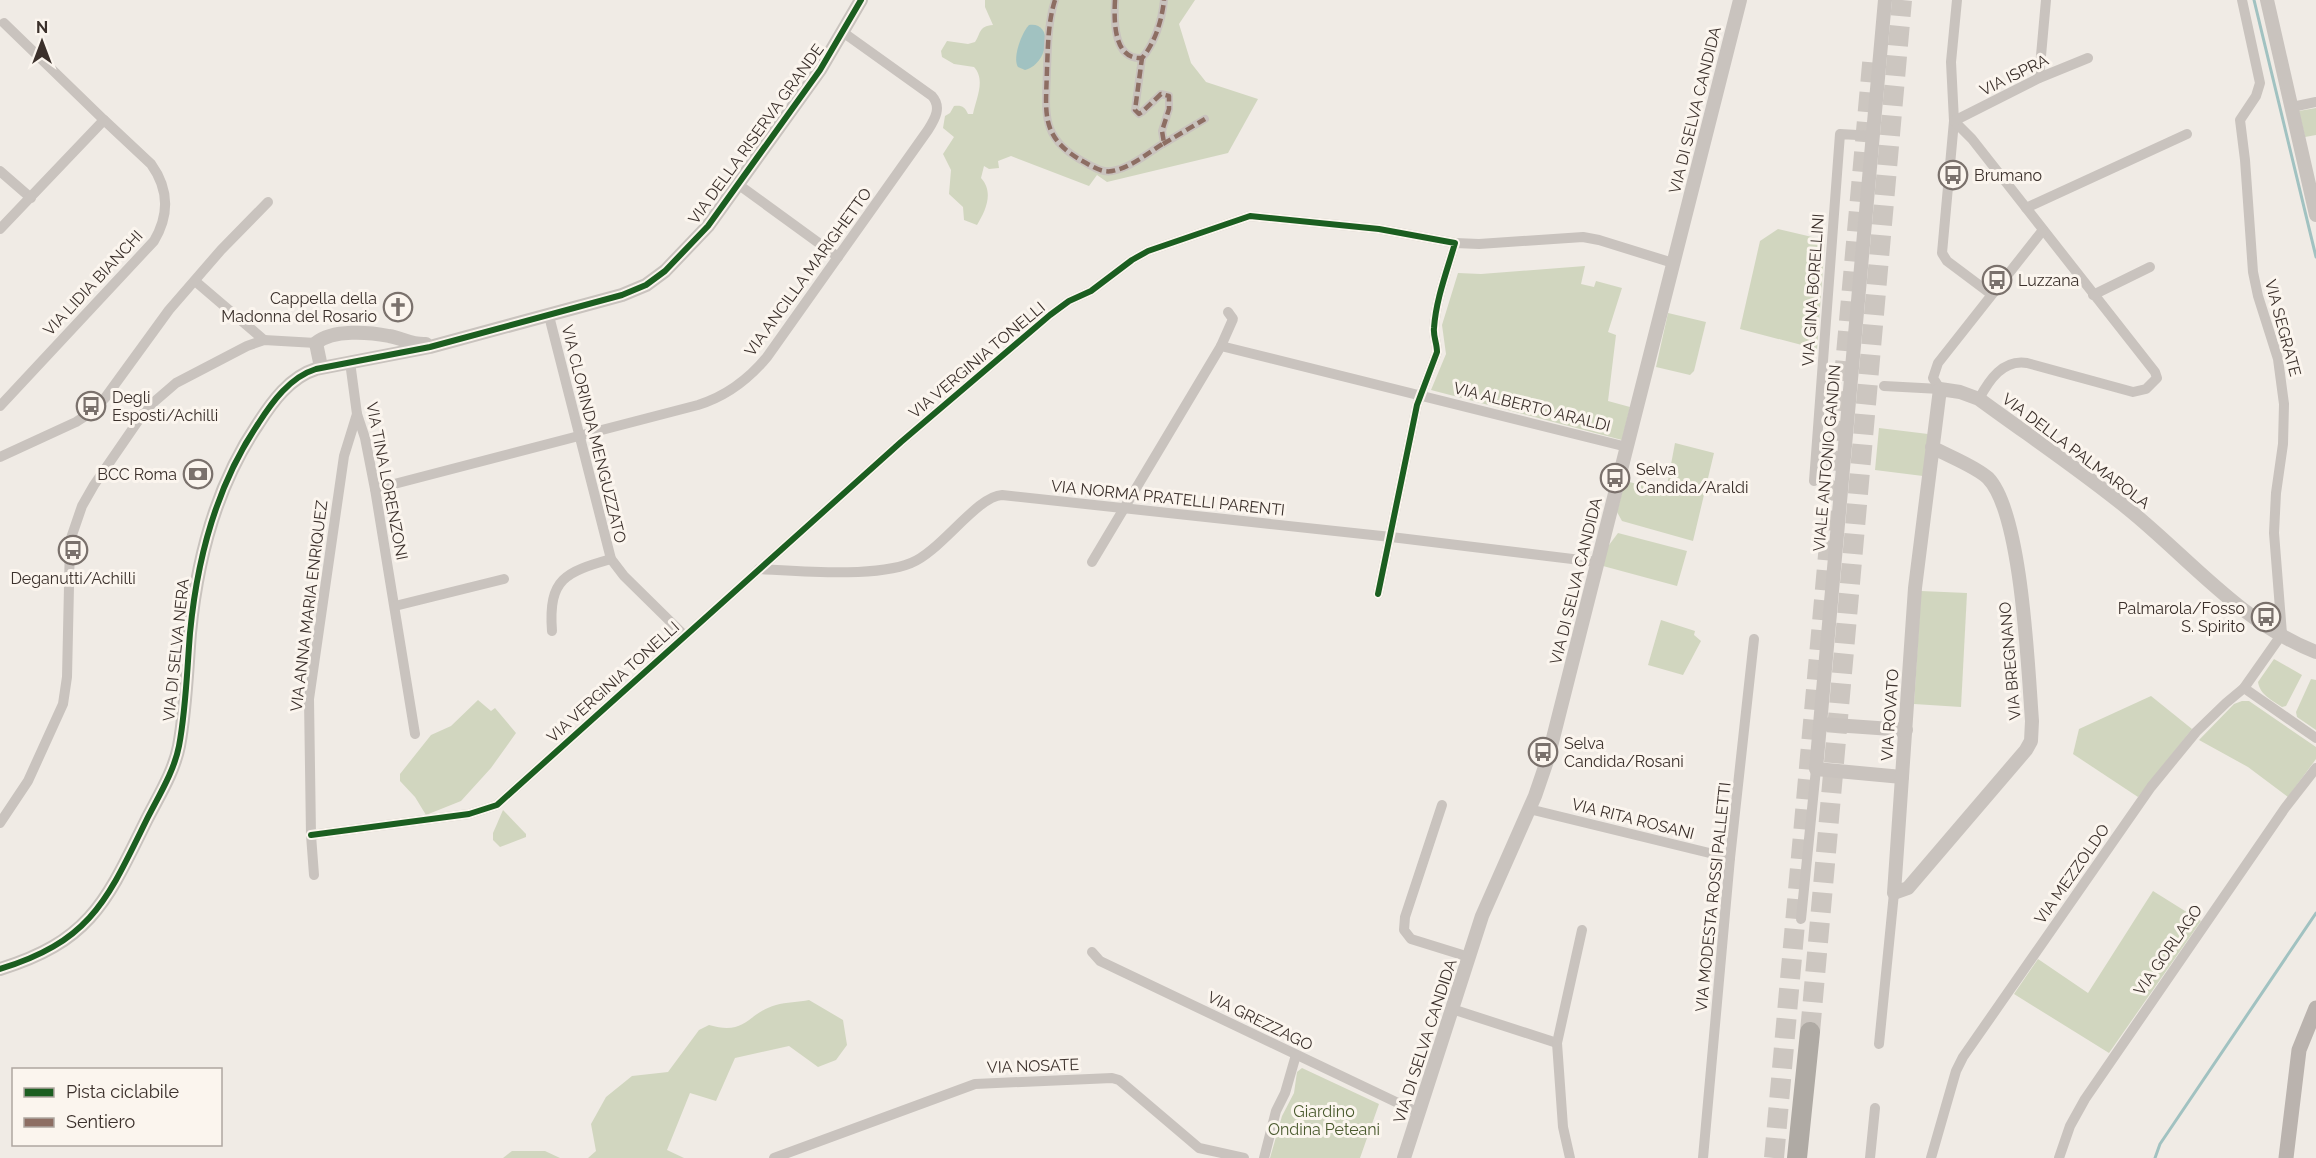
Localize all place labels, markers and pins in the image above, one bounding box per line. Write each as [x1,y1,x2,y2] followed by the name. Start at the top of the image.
[1937,159,1969,191] bus stop icon: Brumano
[1974,166,2042,185] place label: Brumano
[1981,264,2013,296] bus stop icon: Luzzana
[2018,271,2079,290] place label: Luzzana
[221,289,377,326] place label: Cappella della Madonna del Rosario
[382,291,414,323] church icon: Cappella della Madonna del Rosario
[112,388,218,425] place label: Degli Esposti/Achilli
[75,390,107,422] bus stop icon: Degli Esposti/Achilli
[182,458,214,490] bank icon: BCC Roma
[1636,460,1748,497] place label: Selva Candida/Araldi
[1599,462,1631,494] bus stop icon: Selva Candida/Araldi
[97,465,177,484] place label: BCC Roma
[57,534,89,566] bus stop icon: Deganutti/Achilli
[10,569,136,588] place label: Deganutti/Achilli
[2118,599,2245,636] place label: Palmarola/Fosso S. Spirito
[2250,601,2282,633] bus stop icon: Palmarola/Fosso S. Spirito
[1564,734,1684,771] place label: Selva Candida/Rosani
[1527,736,1559,768] bus stop icon: Selva Candida/Rosani

